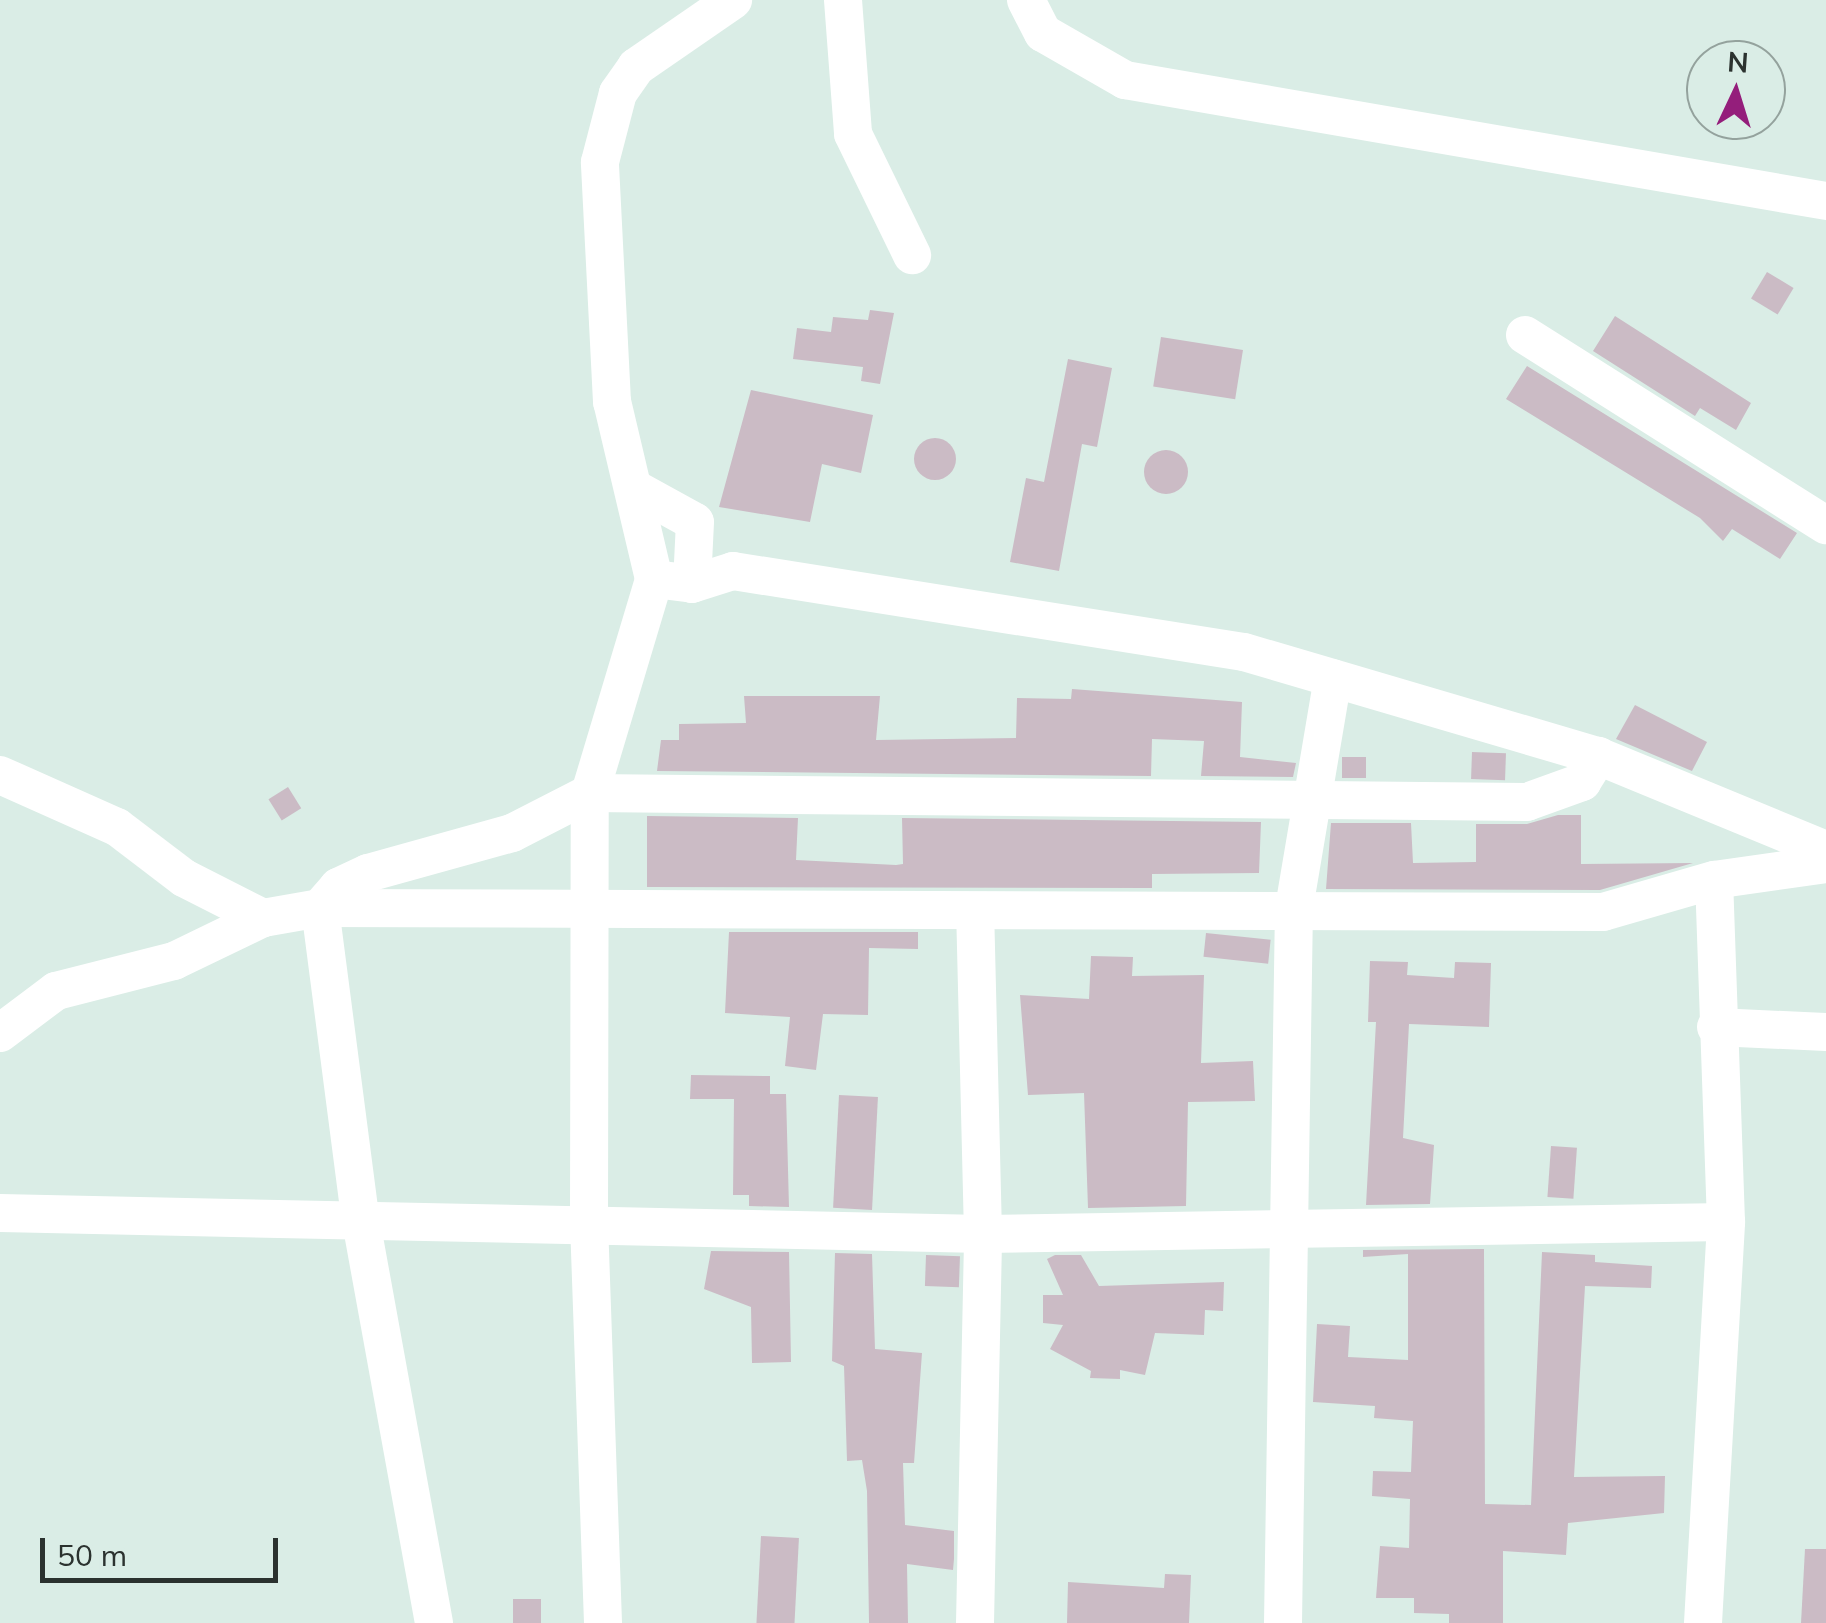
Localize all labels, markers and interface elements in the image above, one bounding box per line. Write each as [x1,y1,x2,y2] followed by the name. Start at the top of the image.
[1686,40,1786,140] north arrow
[1726,43,1750,80] text: N
[45,1518,282,1580] scale bar
[57,1536,127,1574] text: 50 m

